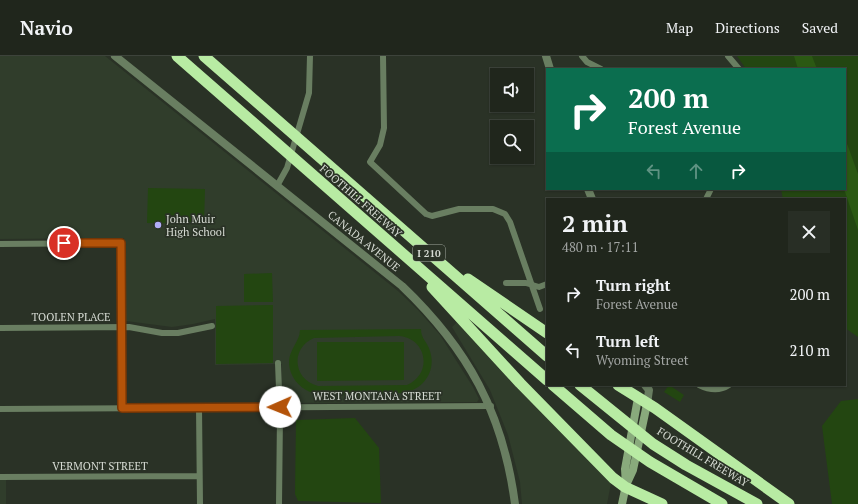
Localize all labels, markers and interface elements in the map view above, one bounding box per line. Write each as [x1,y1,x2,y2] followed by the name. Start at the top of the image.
[20,15,73,40] text: Navio
[666,18,693,37] text: Map
[715,18,780,37] text: Directions
[802,18,838,37] text: Saved
[490,68,534,164] map controls
[490,68,534,112] button: sound
[628,79,709,116] text: 200 m
[562,84,614,136] icon: right
[628,115,741,139] text: Forest Avenue
[490,120,534,164] button: search
[643,160,665,182] icon: left
[685,160,707,182] icon: ahead
[727,160,749,182] icon: right
[317,162,406,241] street label: FOOTHILL FREEWAY
[562,207,628,239] text: 2 min
[325,208,403,274] street label: CANADA AVENUE
[788,211,830,253] button: close
[166,212,225,239] place label: John Muir High School
[153,220,163,230] marker: John Muir High School
[47,226,81,260] pin
[53,232,75,254] icon: arrive
[562,238,639,256] text: 480 m · 17:11
[413,245,445,261] road number: I 210
[596,275,671,295] text: Turn right
[562,283,584,305] icon: right
[789,284,830,304] text: 200 m
[596,295,678,313] text: Forest Avenue
[32,310,111,324] street label: TOOLEN PLACE
[596,331,660,351] text: Turn left
[562,339,584,361] icon: left
[789,340,830,360] text: 210 m
[596,351,689,369] text: Wyoming Street
[259,386,301,428] position arrow
[313,389,441,403] street label: WEST MONTANA STREET
[655,424,752,490] street label: FOOTHILL FREEWAY
[52,459,148,473] street label: VERMONT STREET

